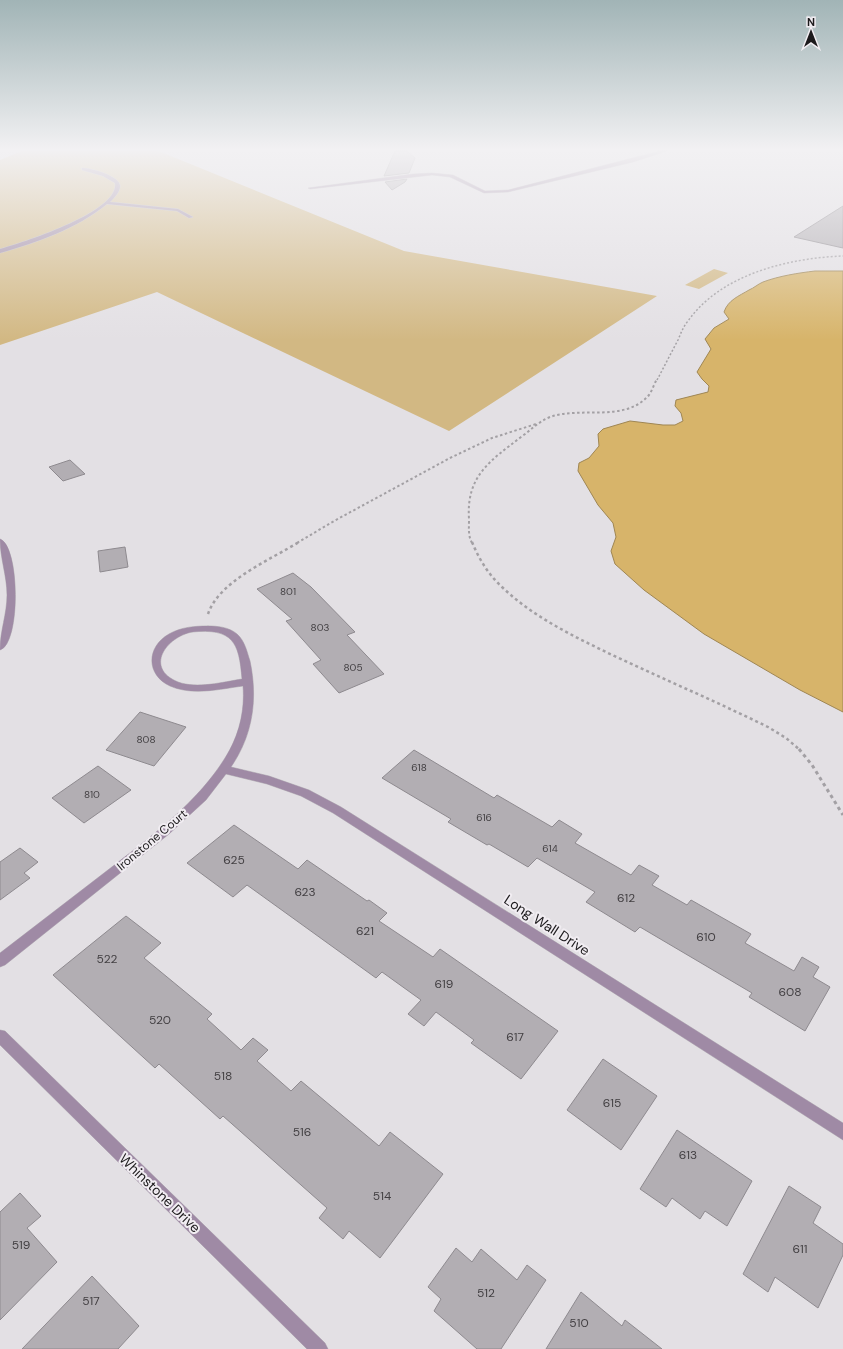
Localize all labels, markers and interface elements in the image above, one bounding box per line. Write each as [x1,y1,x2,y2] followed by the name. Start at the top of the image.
[791,12,831,52] north arrow
[807,15,815,29] text: N
[280,585,296,598] house number: 801
[311,621,329,634] house number: 803
[343,661,363,674] house number: 805
[137,733,156,746] house number: 808
[411,761,427,774] house number: 618
[84,788,100,801] house number: 810
[114,806,191,874] street label: Ironstone Court
[476,811,492,824] house number: 616
[542,842,558,855] house number: 614
[223,852,245,868] house number: 625
[294,884,316,900] house number: 623
[617,890,635,906] house number: 612
[501,891,593,959] street label: Long Wall Drive
[356,923,374,939] house number: 621
[696,929,716,945] house number: 610
[97,951,118,967] house number: 522
[435,976,453,992] house number: 619
[778,984,802,1000] house number: 608
[149,1012,171,1028] house number: 520
[506,1029,524,1045] house number: 617
[214,1068,232,1084] house number: 518
[603,1095,621,1111] house number: 615
[293,1124,311,1140] house number: 516
[679,1147,697,1163] house number: 613
[116,1150,204,1236] street label: Whinstone Drive
[373,1188,391,1204] house number: 514
[12,1237,30,1253] house number: 519
[792,1241,808,1257] house number: 611
[477,1285,495,1301] house number: 512
[82,1293,100,1309] house number: 517
[569,1315,589,1331] house number: 510

